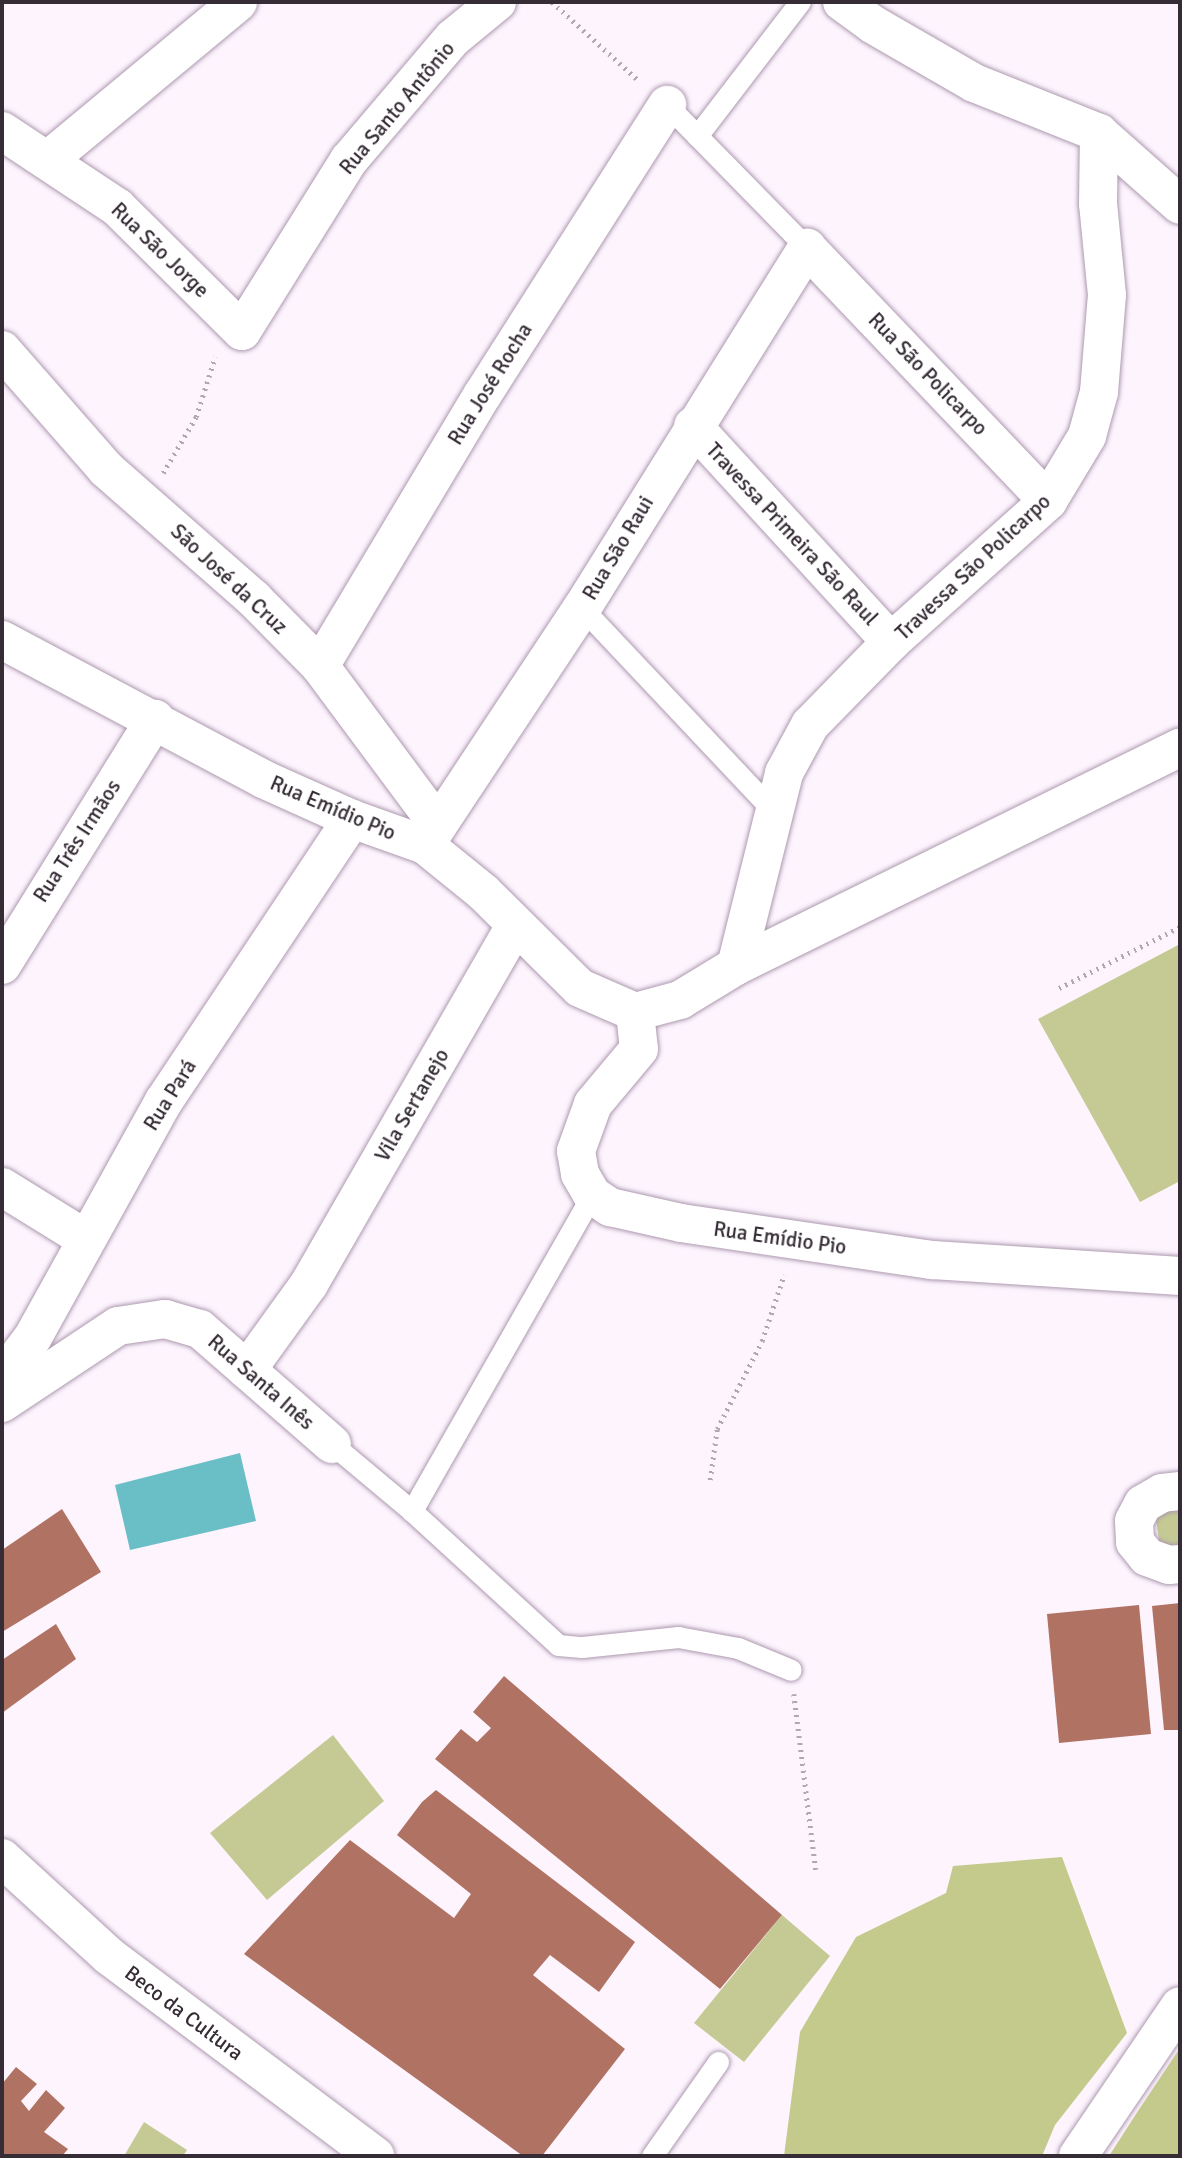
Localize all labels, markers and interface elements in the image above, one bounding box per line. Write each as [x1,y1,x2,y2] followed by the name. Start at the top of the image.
[334,36,460,180] street label: Rua Santo Antônio
[106,197,214,303] street label: Rua São Jorge
[863,307,993,441] street label: Rua São Policarpo
[443,318,537,450] street label: Rua José Rocha
[701,438,883,630] street label: Travessa Primeira São Raul
[890,489,1056,645] street label: Travessa São Policarpo
[577,491,659,605] street label: Rua São Raui
[166,519,292,639] street label: São José da Cruz
[266,770,400,846] street label: Rua Emídio Pio
[28,775,126,907] street label: Rua Três Irmãos
[370,1044,454,1166] street label: Vila Sertanejo
[138,1055,202,1135] street label: Rua Pará
[712,1216,848,1260] street label: Rua Emídio Pio
[203,1329,319,1435] street label: Rua Santa Inês
[120,1960,248,2066] street label: Beco da Cultura

